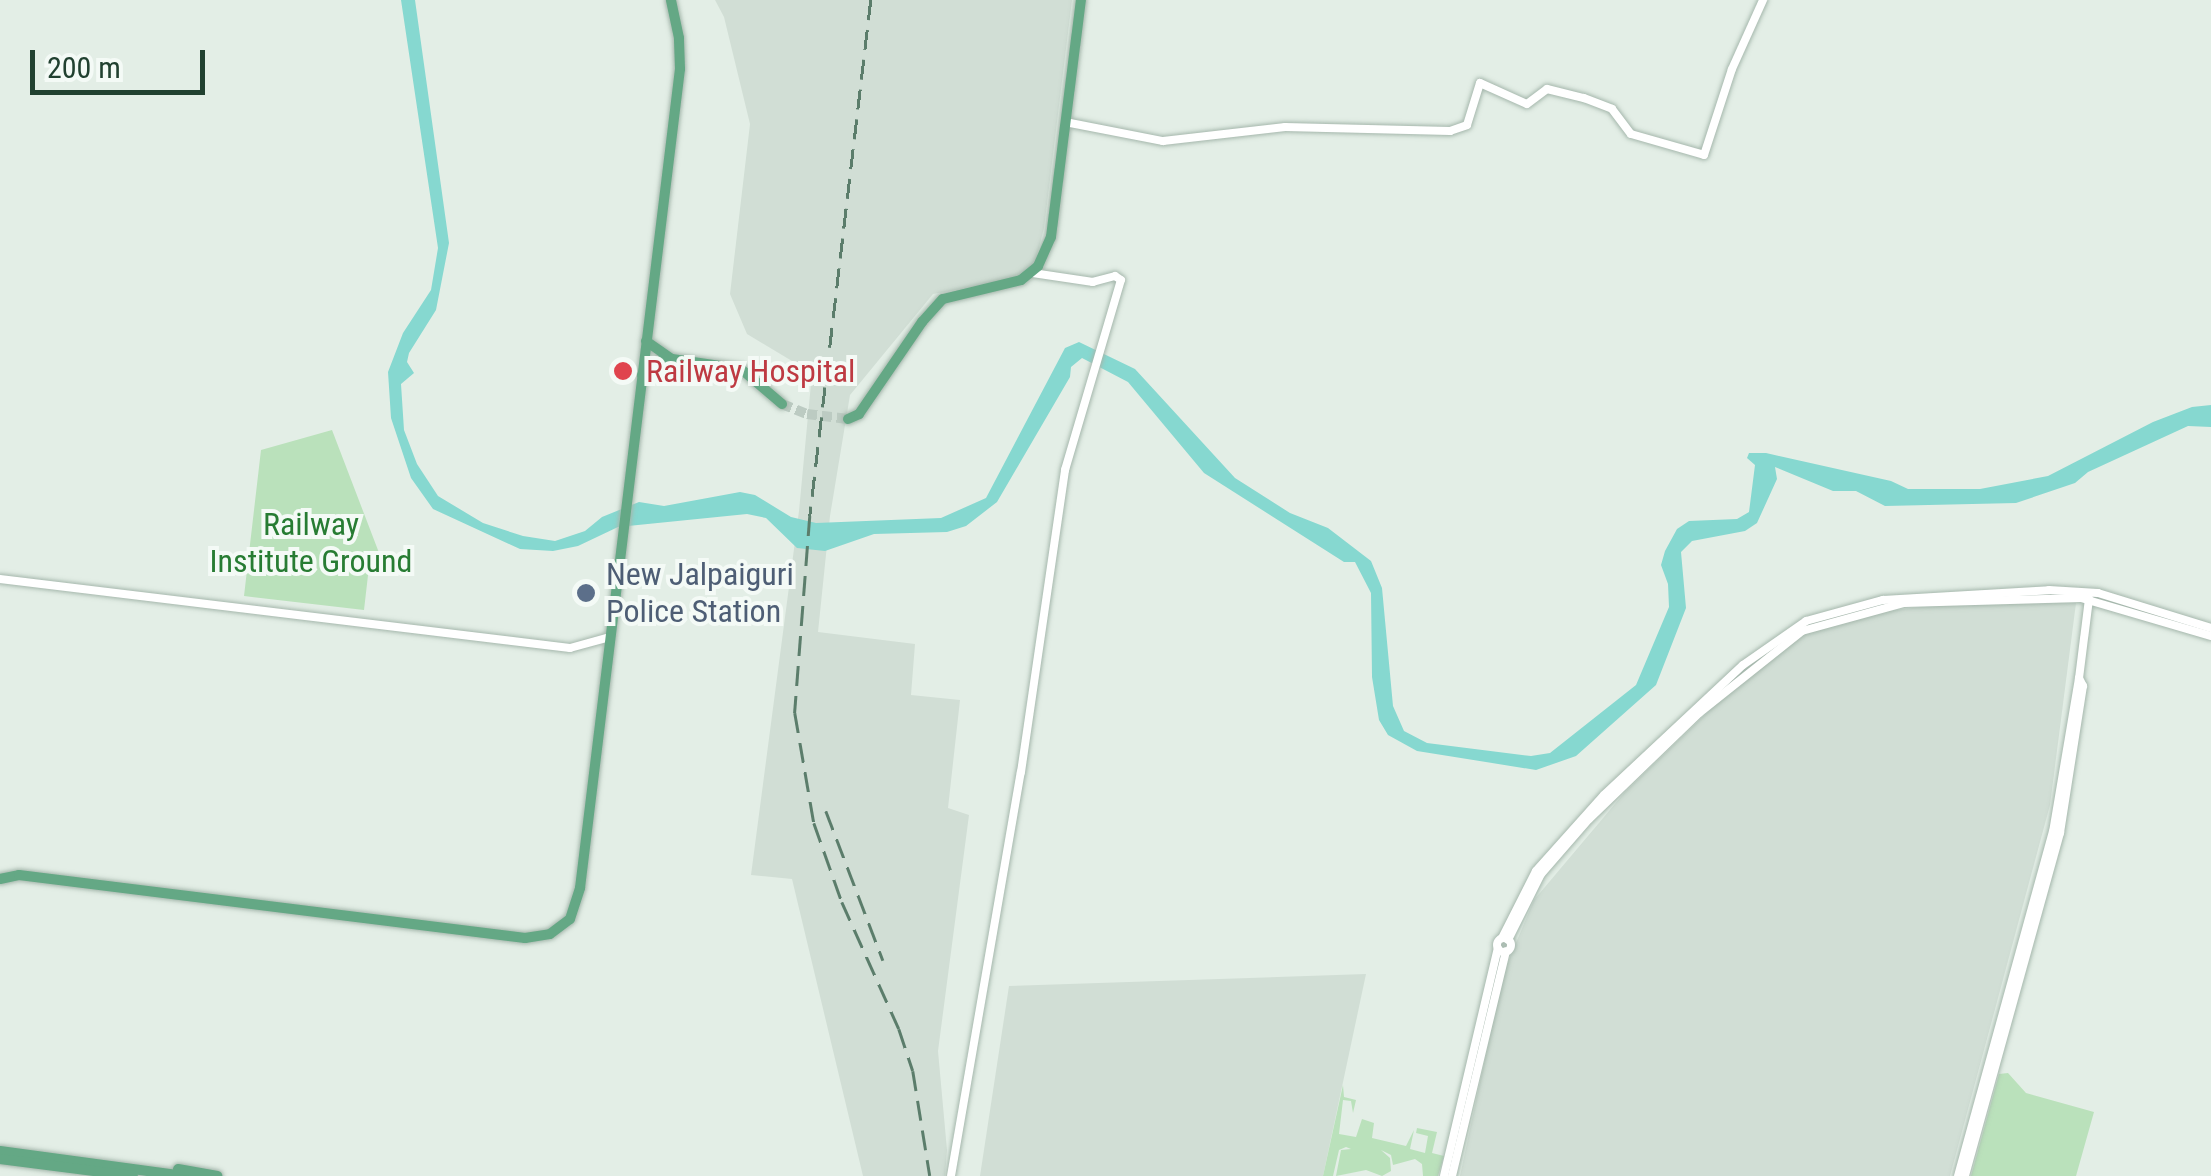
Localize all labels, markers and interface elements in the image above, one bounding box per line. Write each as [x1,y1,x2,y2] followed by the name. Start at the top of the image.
[35,30,210,92] scale bar
[47,50,121,85] text: 200 m
[646,352,855,390] place label: Railway Hospital
[610,358,636,384] marker: Railway Hospital
[210,506,412,581] park label: Railway Institute Ground
[606,556,794,631] place label: New Jalpaiguri Police Station
[575,582,597,604] marker: New Jalpaiguri Police Station

